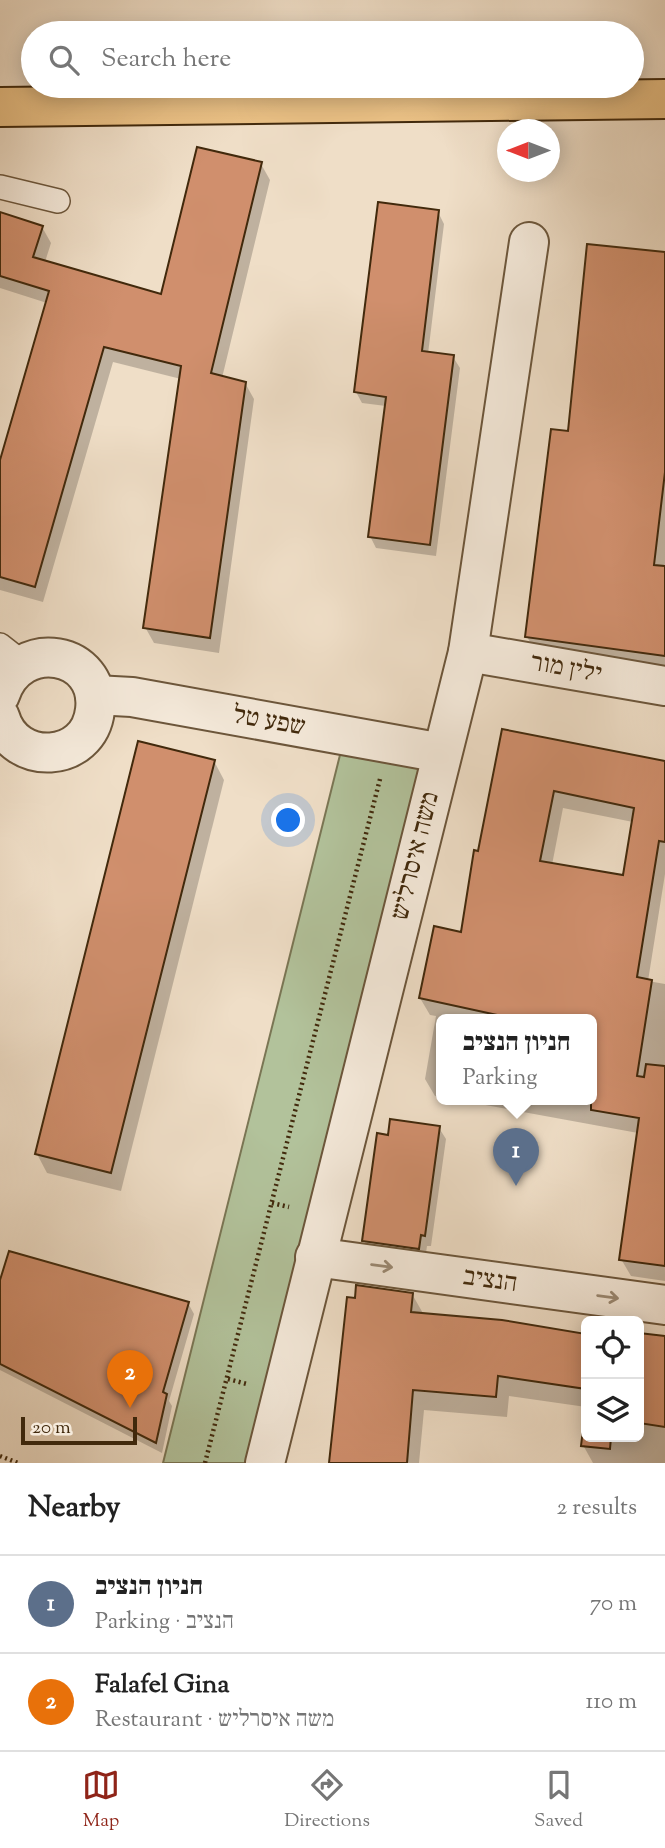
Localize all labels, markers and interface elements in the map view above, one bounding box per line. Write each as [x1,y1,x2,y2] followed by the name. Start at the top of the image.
[21,21,644,98] search box
[45,41,83,79] icon: search
[101,41,231,78] text: Search here
[497,119,560,182] north arrow
[527,645,605,693] street label: ילין מור
[230,697,308,747] street label: שפע טל
[382,788,450,924] street label: משה איסרליש
[271,803,305,837] your location
[436,1014,597,1105] popup
[462,1025,571,1062] text: חניון הנציב
[462,1062,538,1095] text: Parking
[493,1128,539,1186] pin: 1
[460,1259,520,1303] street label: הנציב
[370,1260,393,1273] one-way arrow
[596,1291,619,1304] one-way arrow
[581,1316,644,1442] map controls
[581,1316,644,1379] button: locate
[107,1350,153,1408] pin: 2
[581,1379,644,1442] button: layers
[21,1414,136,1446] scale bar
[32,1415,71,1442] text: 20 m
[28,1487,120,1530] text: Nearby
[557,1492,637,1525] text: 2 results
[95,1569,203,1606] text: חניון הנציב
[47,1588,55,1621] text: 1
[590,1588,637,1621] text: 70 m
[95,1606,234,1639] text: Parking · הנציב
[95,1667,229,1704] text: Falafel Gina
[46,1686,56,1719] text: 2
[586,1686,637,1719] text: 110 m
[95,1704,334,1737] text: Restaurant · משה איסרליש
[82,1766,120,1835] tab: Map
[284,1766,370,1835] tab: Directions
[534,1766,583,1835] tab: Saved

